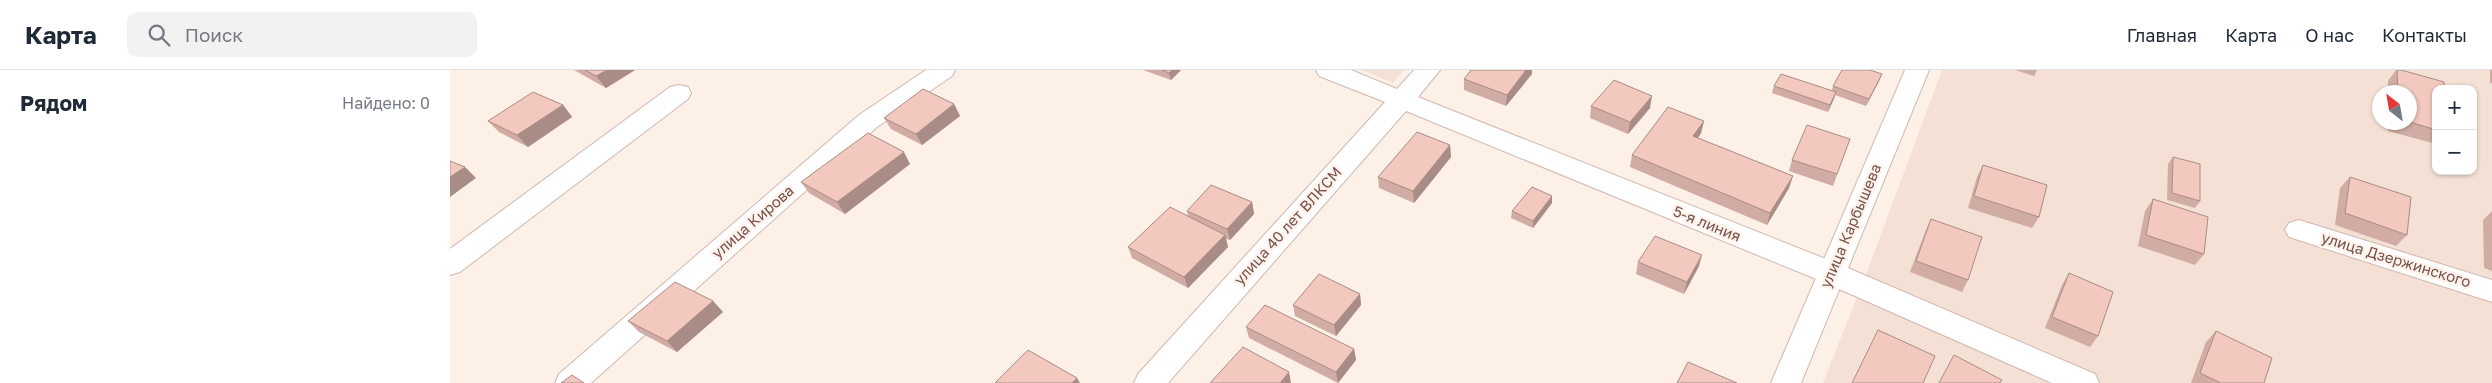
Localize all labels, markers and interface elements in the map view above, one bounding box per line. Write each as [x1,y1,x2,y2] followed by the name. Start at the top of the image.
[127,12,477,57] search box
[25,20,97,49] text: Карта
[145,21,173,49] icon: search
[185,23,243,46] text: Поиск
[2127,24,2197,46] text: Главная
[2225,24,2277,46] text: Карта
[2305,24,2354,46] text: О нас
[2382,24,2467,46] text: Контакты
[2372,85,2417,130] north arrow
[2432,85,2477,175] map controls
[2432,85,2477,130] button: +
[20,90,87,116] text: Рядом
[342,93,430,113] text: Найдено: 0
[2432,130,2477,175] button: −
[1816,161,1884,291] street label: улица Карбышева
[1230,163,1345,288] street label: улица 40 лет ВЛКСМ
[708,181,797,262] street label: улица Кирова
[1671,201,1744,245] street label: 5-я линия
[2319,228,2473,290] street label: улица Дзержинского

